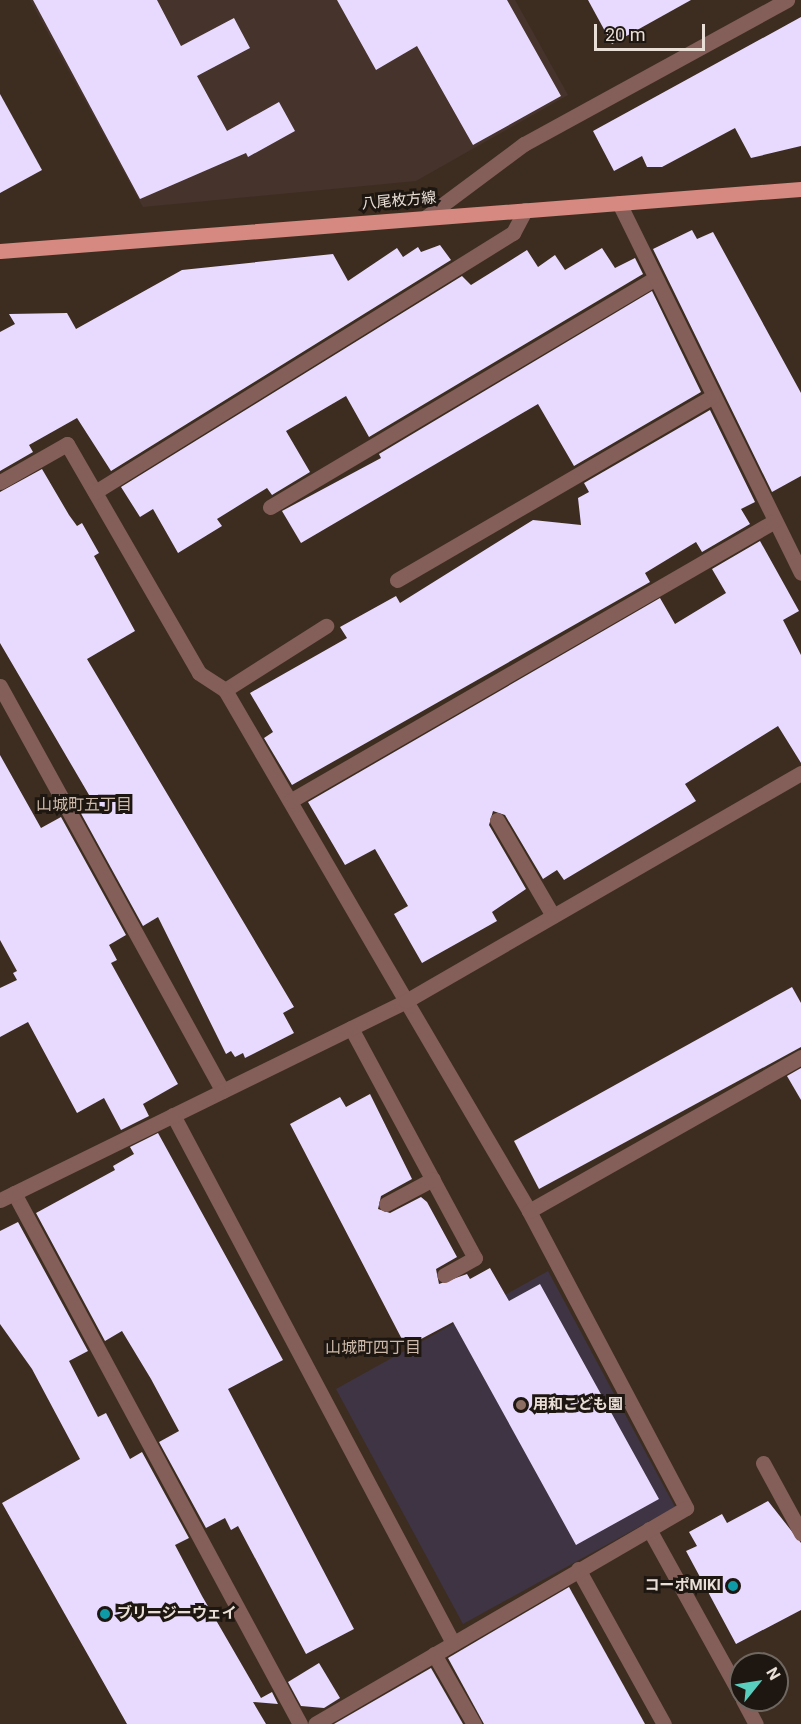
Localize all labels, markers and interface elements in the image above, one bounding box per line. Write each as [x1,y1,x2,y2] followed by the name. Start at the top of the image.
[597,12,708,50] scale bar
[605,24,645,45] text: 20 m
[361,189,437,213] street label: 八尾枚方線
[36,795,132,815] district label: 山城町五丁目
[325,1338,421,1358] district label: 山城町四丁目
[533,1396,623,1414] place label: 用和こども園
[514,1398,528,1412] marker: 用和こども園
[645,1577,721,1595] place label: コーポMIKI
[726,1579,740,1593] marker: コーポMIKI
[117,1605,237,1623] place label: ブリージーウェイ
[98,1607,112,1621] marker: ブリージーウェイ
[729,1652,789,1712] north arrow
[762,1664,784,1683] text: N

